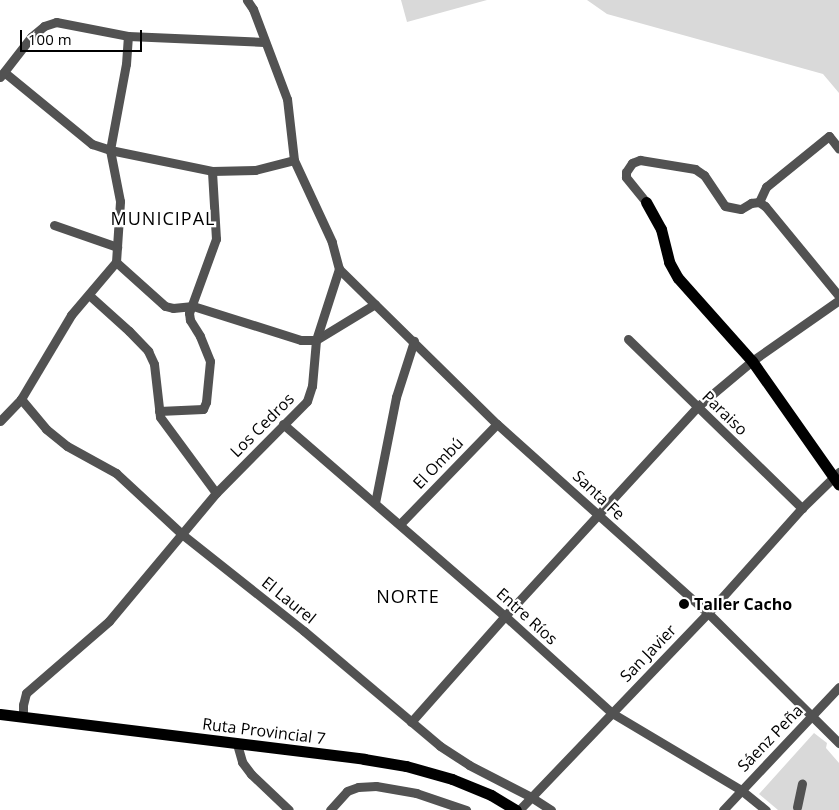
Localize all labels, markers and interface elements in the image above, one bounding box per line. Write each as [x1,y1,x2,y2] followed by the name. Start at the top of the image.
[22,20,145,52] scale bar
[28,29,72,49] text: 100 m
[109,207,217,229] district label: MUNICIPAL
[698,387,752,439] street label: Paraiso
[226,389,298,461] street label: Los Cedros
[409,433,467,493] street label: El Ombú
[569,466,629,524] street label: Santa Fe
[258,572,320,628] street label: El Laurel
[493,584,561,648] street label: Entre Ríos
[376,585,440,607] district label: NORTE
[694,594,792,614] place label: Taller Cacho
[678,598,690,610] marker: Taller Cacho
[616,620,680,686] street label: San Javier
[733,701,807,775] street label: Sáenz Peña
[201,714,327,748] street label: Ruta Provincial 7

